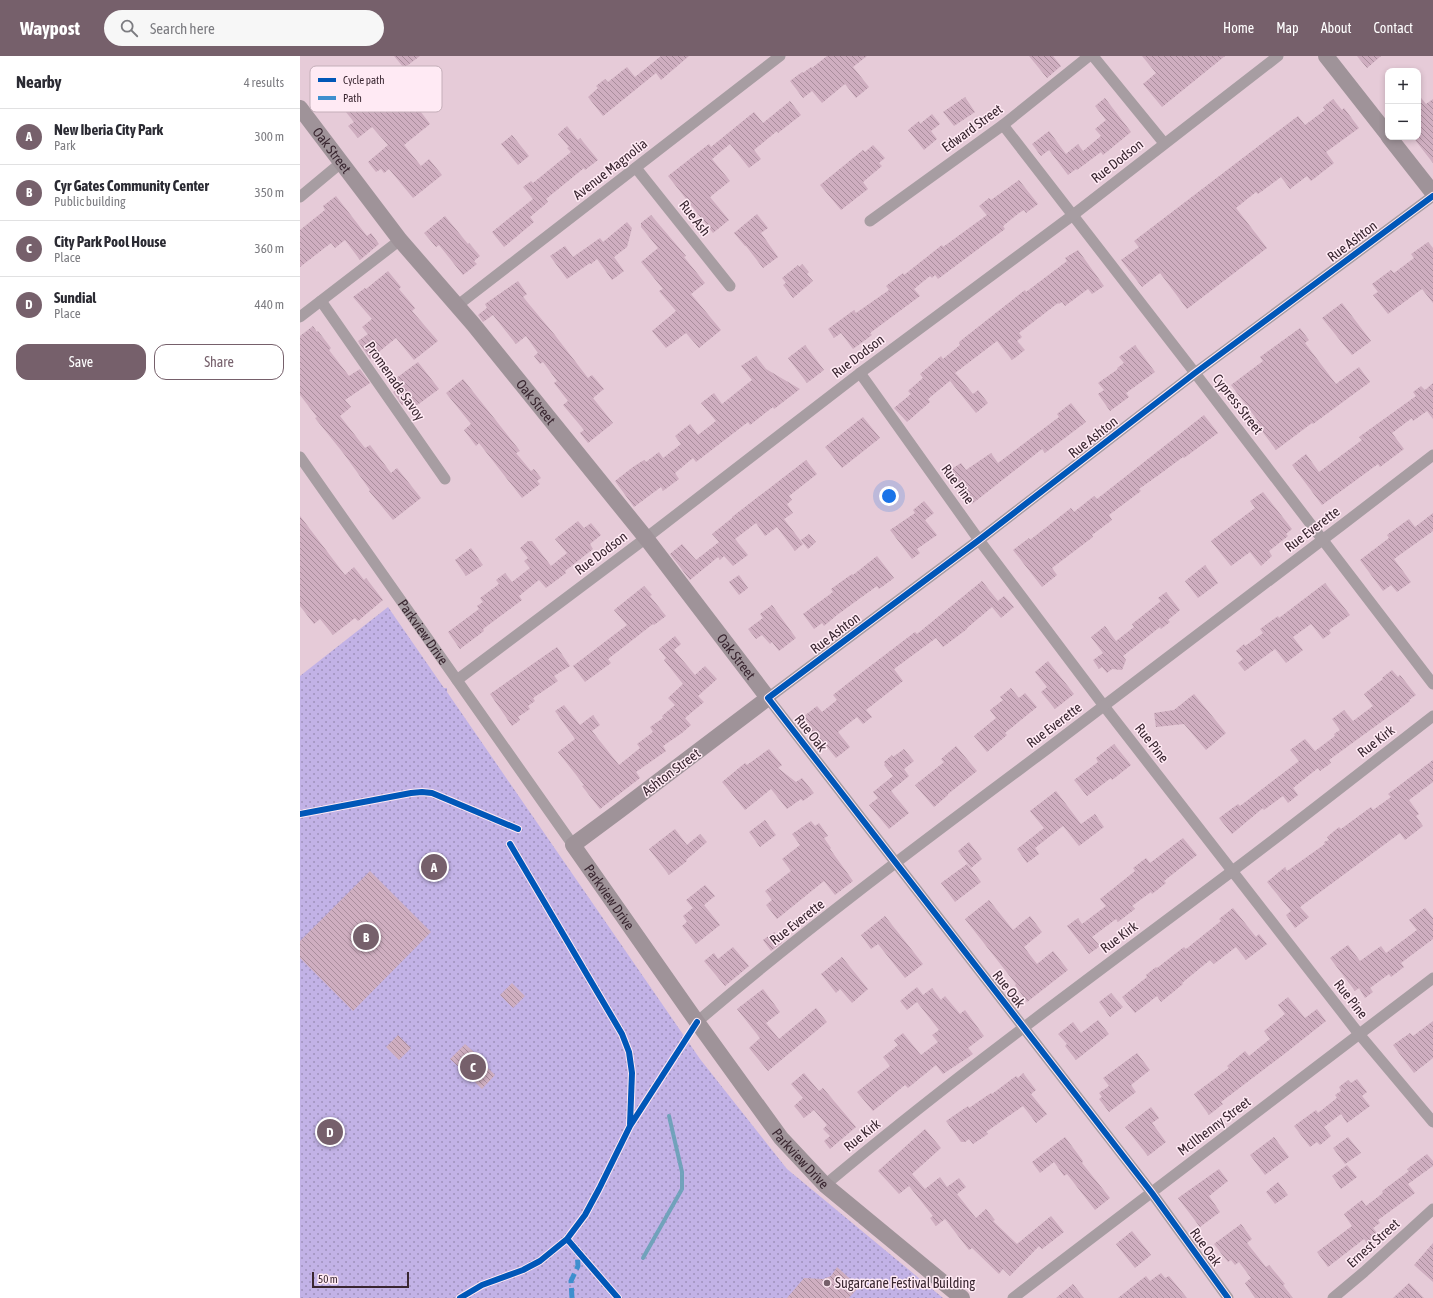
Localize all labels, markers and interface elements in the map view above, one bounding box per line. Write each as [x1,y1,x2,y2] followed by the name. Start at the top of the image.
[104,10,384,46] search box
[20,17,80,39] text: Waypost
[118,17,140,39] icon: search
[150,20,215,37] text: Search here
[1223,20,1254,36] text: Home
[1276,20,1299,36] text: Map
[1321,20,1352,36] text: About
[1374,20,1413,36] text: Contact
[310,66,442,112] legend
[1385,68,1421,140] map controls
[1385,68,1421,104] button: +
[16,72,62,92] text: Nearby
[343,74,385,86] text: Cycle path
[244,75,284,90] text: 4 results
[343,92,362,104] text: Path
[939,101,1005,155] street label: Edward Street
[1385,104,1421,140] button: −
[54,121,163,138] text: New Iberia City Park
[309,124,355,176] street label: Oak Street
[26,129,32,144] text: A
[255,129,284,144] text: 300 m
[570,135,650,203] street label: Avenue Magnolia
[1088,136,1146,186] street label: Rue Dodson
[54,138,76,153] text: Park
[54,177,209,194] text: Cyr Gates Community Center
[26,185,32,200] text: B
[255,185,284,200] text: 350 m
[54,194,126,209] text: Public building
[676,197,714,239] street label: Rue Ash
[1324,217,1380,265] street label: Rue Ashton
[54,233,166,250] text: City Park Pool House
[26,241,32,256] text: C
[255,241,284,256] text: 360 m
[54,250,81,265] text: Place
[54,289,96,306] text: Sundial
[25,297,33,312] text: D
[255,297,284,312] text: 440 m
[54,306,81,321] text: Place
[829,331,887,381] street label: Rue Dodson
[362,339,428,424] street label: Promenade Savoy
[16,344,146,380] button: Save
[154,344,284,380] button: Share
[1210,371,1266,437] street label: Cypress Street
[513,376,559,428] street label: Oak Street
[1065,413,1121,461] street label: Rue Ashton
[938,461,978,507] street label: Rue Pine
[879,486,899,506] your location
[1281,503,1343,555] street label: Rue Everette
[572,528,630,578] street label: Rue Dodson
[395,596,452,668] street label: Parkview Drive
[807,609,863,657] street label: Rue Ashton
[714,630,759,683] street label: Oak Street
[1023,699,1085,751] street label: Rue Everette
[791,711,831,755] street label: Rue Oak
[1132,720,1172,766] street label: Rue Pine
[1354,722,1398,760] street label: Rue Kirk
[639,745,703,799] street label: Ashton Street
[421,852,447,882] pin: A
[581,861,638,933] street label: Parkview Drive
[767,896,827,948] street label: Rue Everette
[1097,918,1141,956] street label: Rue Kirk
[353,922,379,952] pin: B
[989,967,1029,1011] street label: Rue Oak
[1331,976,1371,1022] street label: Rue Pine
[460,1052,486,1082] pin: C
[1174,1093,1254,1159] street label: McIlhenny Street
[840,1115,884,1155] street label: Rue Kirk
[317,1117,343,1147] pin: D
[769,1125,832,1192] street label: Parkview Drive
[1344,1215,1402,1271] street label: Ernest Street
[1187,1225,1225,1269] street label: Rue Oak
[312,1270,409,1289] scale bar
[318,1273,338,1285] text: 50 m
[835,1275,975,1291] place label: Sugarcane Festival Building
[822,1278,832,1288] marker: Sugarcane Festival Building

